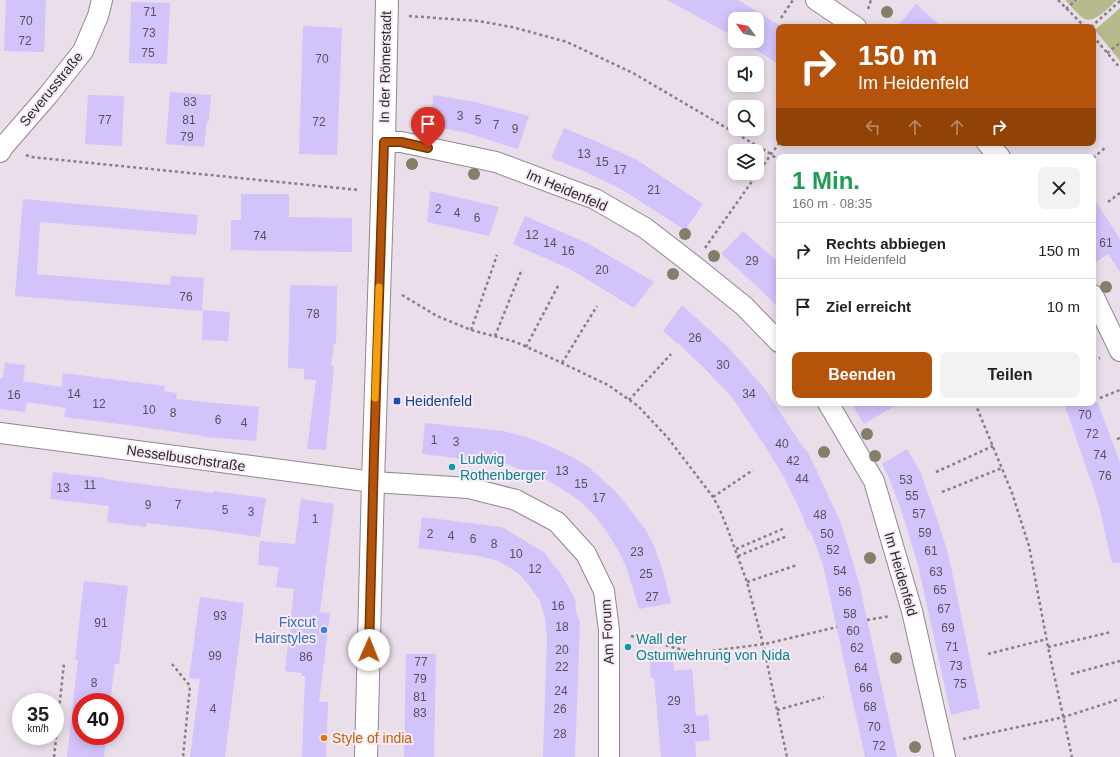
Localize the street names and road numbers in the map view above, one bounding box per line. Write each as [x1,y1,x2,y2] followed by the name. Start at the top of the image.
[376,11,394,123] street label: In der Römerstadt
[16,48,86,129] street label: Severusstraße
[524,166,610,214] street label: Im Heidenfeld
[126,442,247,474] street label: Nesselbuschstraße
[881,530,921,618] street label: Im Heidenfeld
[597,599,617,665] street label: Am Forum

